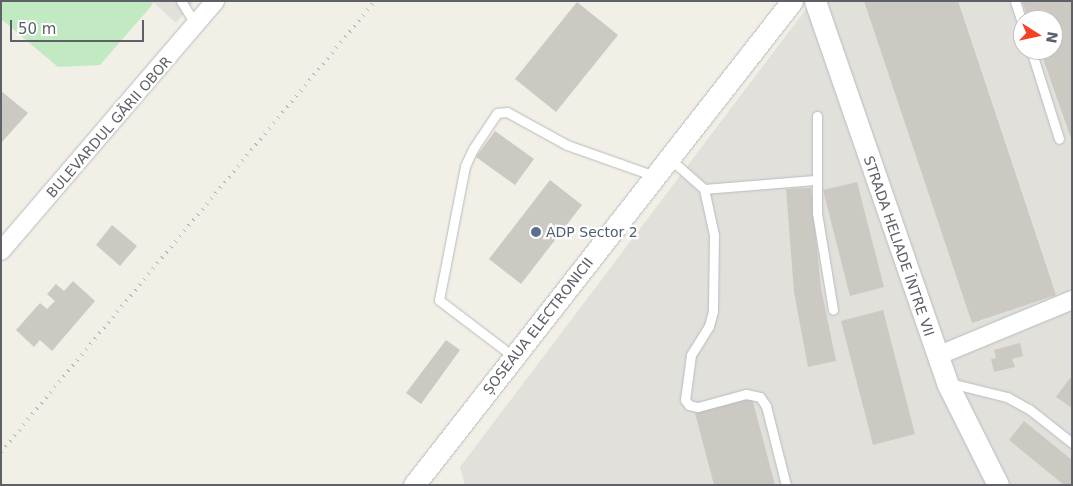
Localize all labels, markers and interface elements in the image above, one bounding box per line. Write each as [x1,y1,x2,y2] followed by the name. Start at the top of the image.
[12,10,146,42] scale bar
[1013,10,1063,60] north arrow
[18,20,56,38] text: 50 m
[1043,30,1061,45] text: N
[43,53,175,201] street label: BULEVARDUL GĂRII OBOR
[860,154,938,338] street label: STRADA HELIADE ÎNTRE VII
[546,224,638,240] place label: ADP Sector 2
[530,226,542,238] marker: ADP Sector 2
[479,254,597,398] street label: ȘOSEAUA ELECTRONICII

